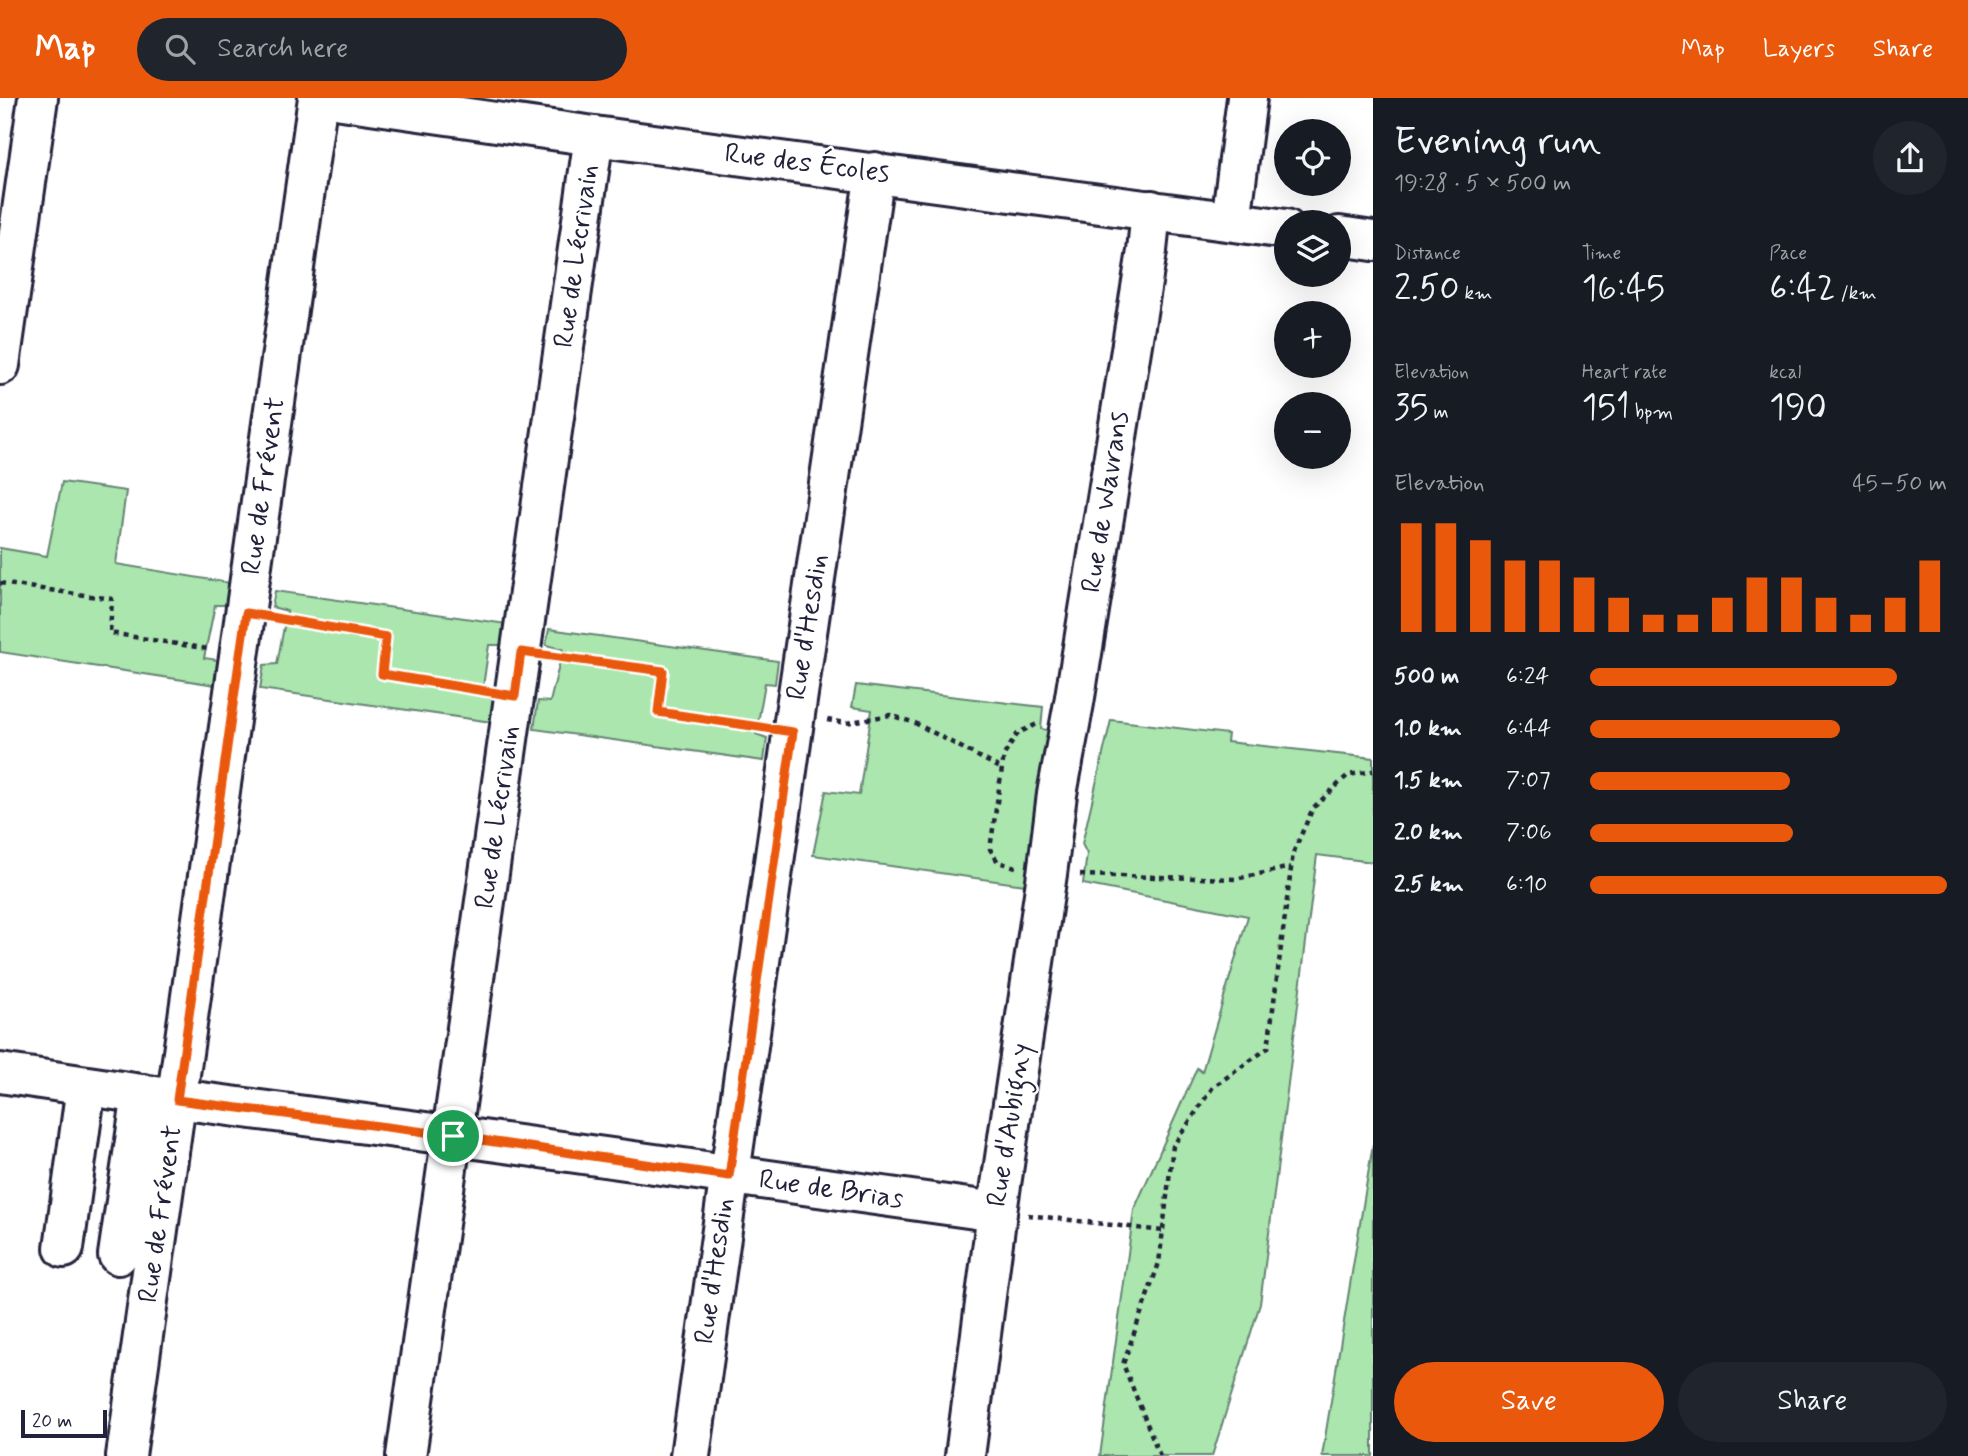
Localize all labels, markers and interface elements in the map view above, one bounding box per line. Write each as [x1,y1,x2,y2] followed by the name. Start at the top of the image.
[137,18,627,81] search box
[35,27,95,71] text: Map
[161,30,199,68] icon: search
[217,32,348,66] text: Search here
[1681,34,1725,65] text: Map
[1763,34,1835,65] text: Layers
[1873,34,1933,65] text: Share
[1394,118,1601,167] text: Evening run
[1274,119,1351,469] map controls
[1274,119,1351,196] button: locate
[1873,121,1947,195] button: share
[722,134,892,192] street label: Rue des Écoles
[546,162,608,350] street label: Rue de Lécrivain
[1394,169,1571,199] text: 19:28 · 5 × 500 m
[1274,210,1351,287] button: layers
[1394,241,1461,266] text: Distance
[1582,241,1621,266] text: Time
[1769,241,1807,266] text: Pace
[1394,266,1459,312] text: 2.50
[1582,266,1665,312] text: 16:45
[1769,266,1835,312] text: 6:42
[1459,281,1492,306] text: km
[1835,281,1877,306] text: /km
[1274,301,1351,378] button: +
[1394,360,1469,385] text: Elevation
[1582,360,1667,385] text: Heart rate
[1769,360,1801,385] text: kcal
[1394,385,1428,431] text: 35
[1582,385,1630,431] text: 151
[1769,385,1827,431] text: 190
[1274,392,1351,469] button: −
[233,395,295,577] street label: Rue de Frévent
[1428,400,1449,425] text: m
[1630,400,1673,425] text: bpm
[1073,409,1139,595] street label: Rue de Wavrans
[1394,469,1485,499] text: Elevation
[1852,469,1947,499] text: 45–50 m
[778,551,838,703] street label: Rue d'Hesdin
[1394,662,1459,692] text: 500 m
[1506,662,1549,692] text: 6:24
[1394,714,1462,744] text: 1.0 km
[1506,714,1551,744] text: 6:44
[467,723,529,911] street label: Rue de Lécrivain
[1394,766,1463,796] text: 1.5 km
[1506,766,1551,796] text: 7:07
[1394,818,1463,848] text: 2.0 km
[1506,818,1552,848] text: 7:06
[1394,870,1464,900] text: 2.5 km
[1506,870,1547,900] text: 6:10
[979,1041,1044,1210] street label: Rue d'Aubigny
[423,1106,483,1166] pin
[434,1117,472,1155] icon: arrive
[130,1123,192,1305] street label: Rue de Frévent
[757,1162,905,1218] street label: Rue de Brias
[686,1195,744,1347] street label: Rue d'Hesdin
[1394,1362,1664,1442] button: Save
[1678,1362,1947,1442] button: Share
[21,1407,107,1439] scale bar
[32,1409,72,1434] text: 20 m

